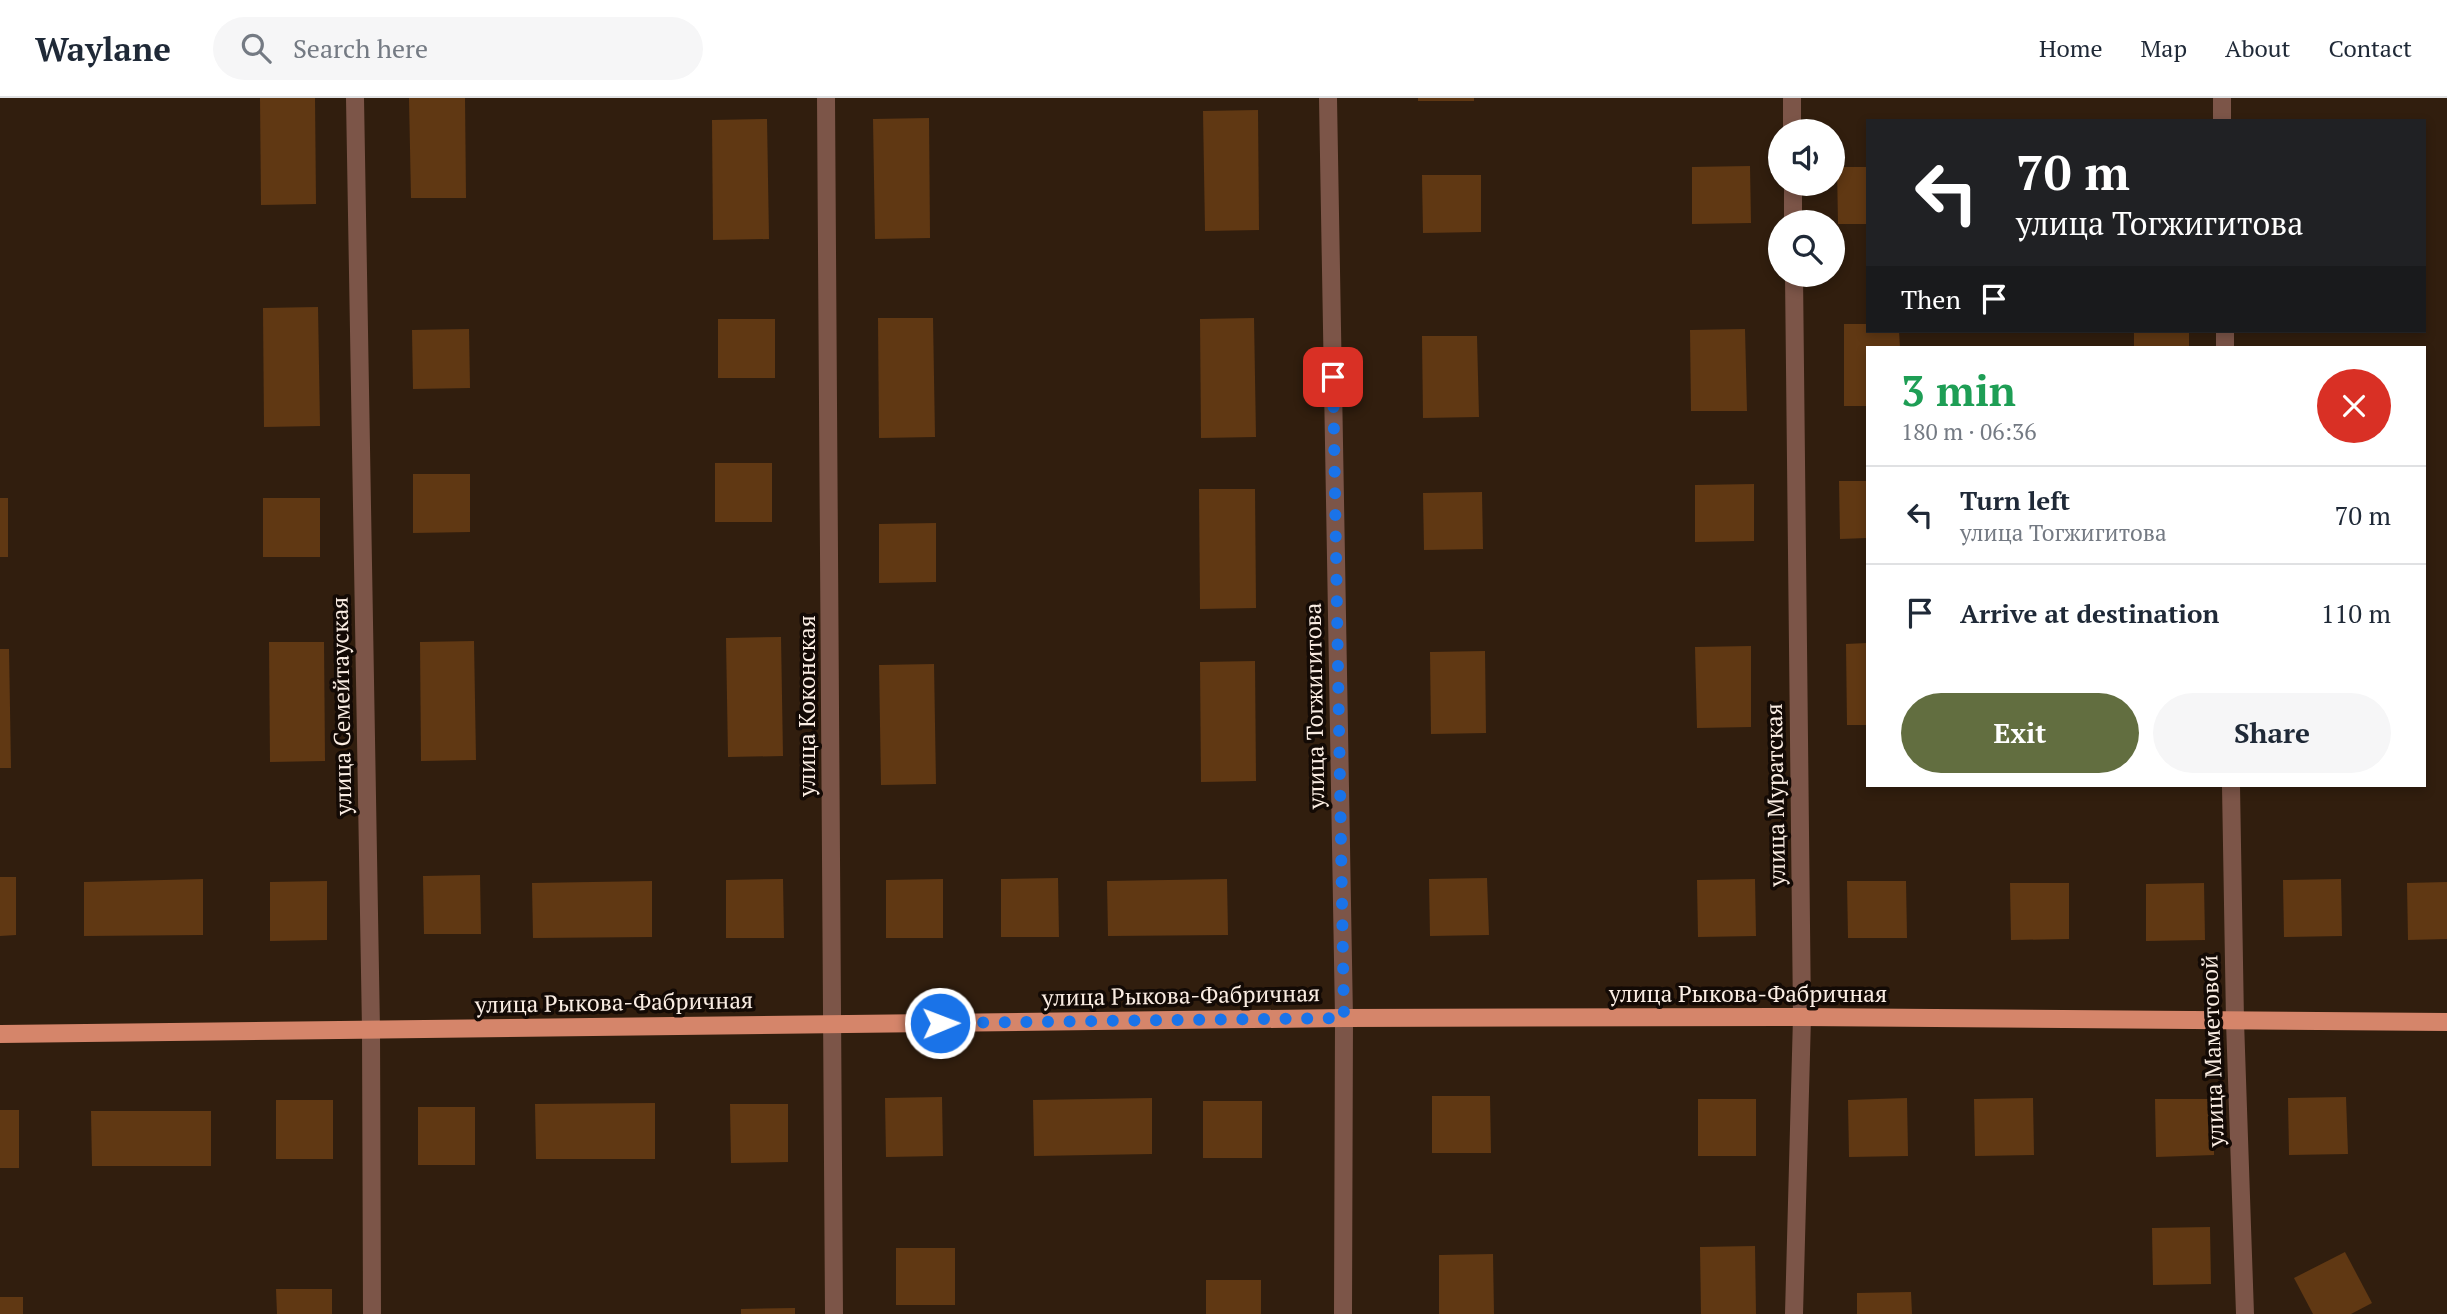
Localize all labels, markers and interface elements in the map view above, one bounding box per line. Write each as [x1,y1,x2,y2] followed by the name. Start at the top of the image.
[213,17,703,80] search box
[35,27,171,70] text: Waylane
[237,29,275,67] icon: search
[293,31,428,65] text: Search here
[2039,32,2103,64] text: Home
[2141,32,2187,64] text: Map
[2225,32,2291,64] text: About
[2329,32,2412,64] text: Contact
[1768,119,1845,287] map controls
[1768,119,1845,196] button: sound
[2016,139,2130,204] text: 70 m
[1901,147,1992,238] icon: left
[2016,202,2303,244] text: улица Тогжигитова
[1768,210,1845,287] button: search
[1975,280,2013,318] icon: arrive
[1901,282,1961,316] text: Then
[1303,347,1363,407] pin
[1314,358,1352,396] icon: arrive
[1901,362,2016,418] text: 3 min
[2317,369,2391,443] button: close
[1901,416,2036,447] text: 180 m · 06:36
[1960,483,2070,517] text: Turn left
[1901,496,1939,534] icon: left
[2335,498,2391,532] text: 70 m
[1960,517,2167,548] text: улица Тогжигитова
[1901,594,1939,632] icon: arrive
[324,596,358,817] street label: улица Семейтауская
[1960,596,2219,630] text: Arrive at destination
[2321,596,2391,630] text: 110 m
[1297,602,1331,811] street label: улица Тогжигитова
[791,615,822,798] street label: улица Коконская
[1901,693,2139,773] button: Exit
[2153,693,2391,773] button: Share
[1758,703,1792,888] street label: улица Муратская
[2193,955,2231,1148] street label: улица Маметовой
[1041,977,1320,1013] street label: улица Рыкова-Фабричная
[1608,978,1887,1009] street label: улица Рыкова-Фабричная
[474,984,753,1020] street label: улица Рыкова-Фабричная
[903,986,977,1060] position arrow

